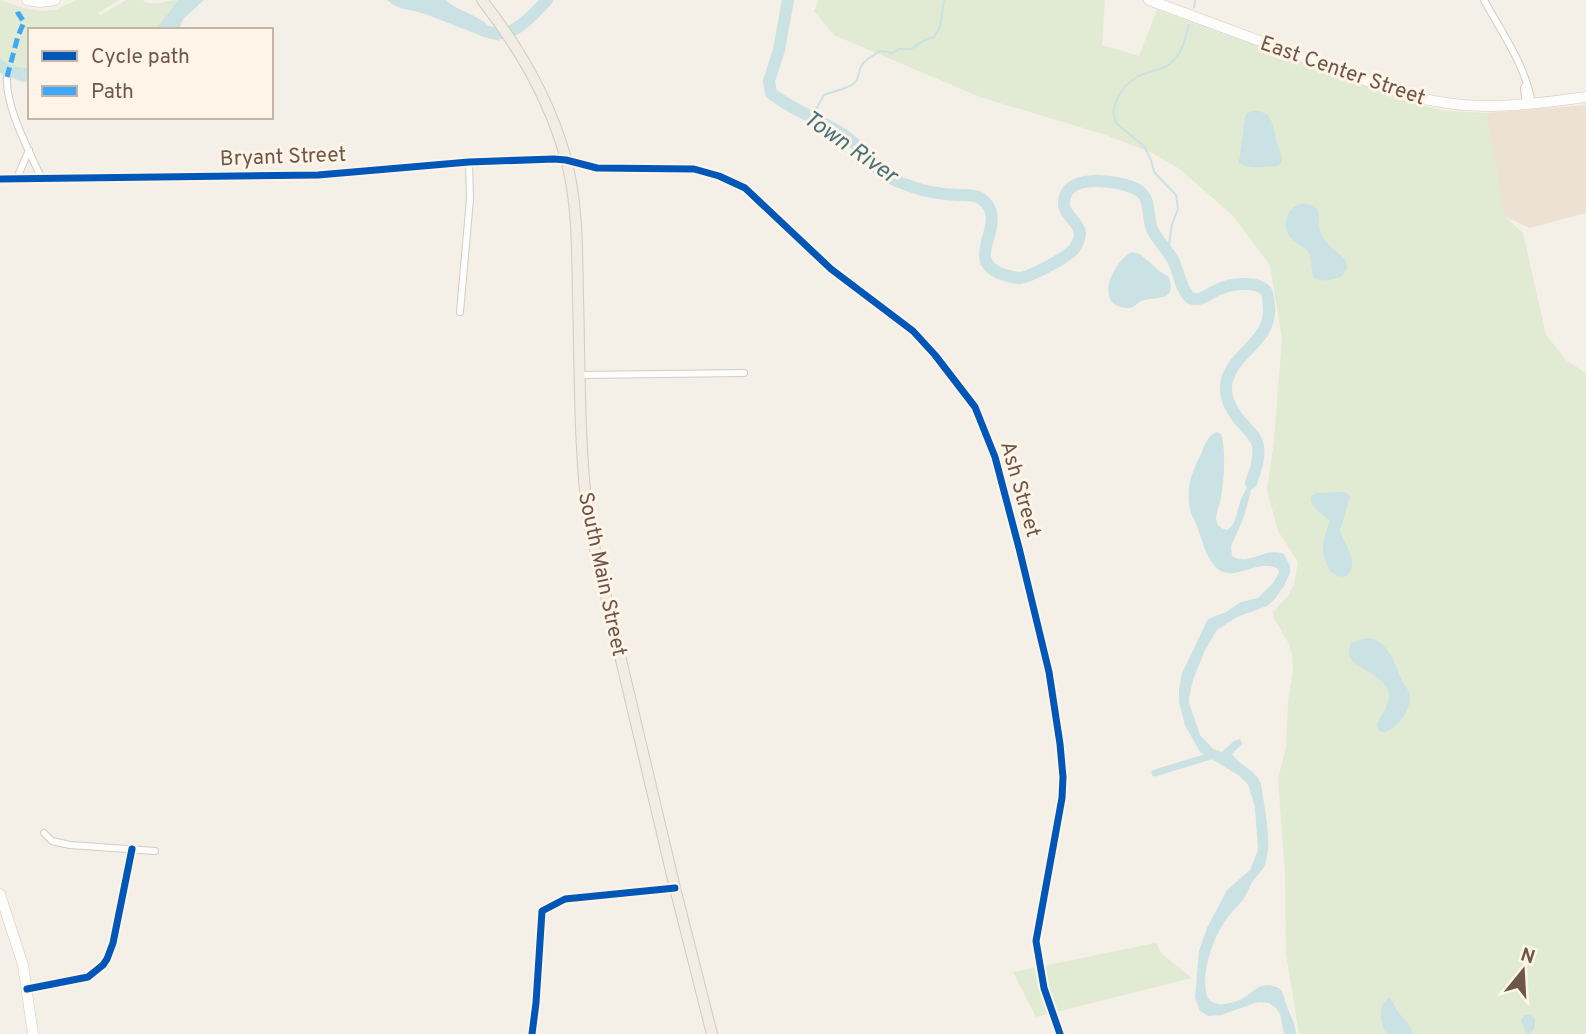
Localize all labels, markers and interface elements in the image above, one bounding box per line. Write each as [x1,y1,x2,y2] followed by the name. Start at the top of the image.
[28,28,273,119] legend
[1256,31,1429,112] street label: East Center Street
[91,44,190,71] text: Cycle path
[91,79,134,106] text: Path
[797,105,904,192] water label: Town River
[219,142,347,173] street label: Bryant Street
[993,438,1046,541] street label: Ash Street
[571,490,632,659] street label: South Main Street
[1488,936,1558,1006] north arrow
[1517,943,1538,970] text: N

